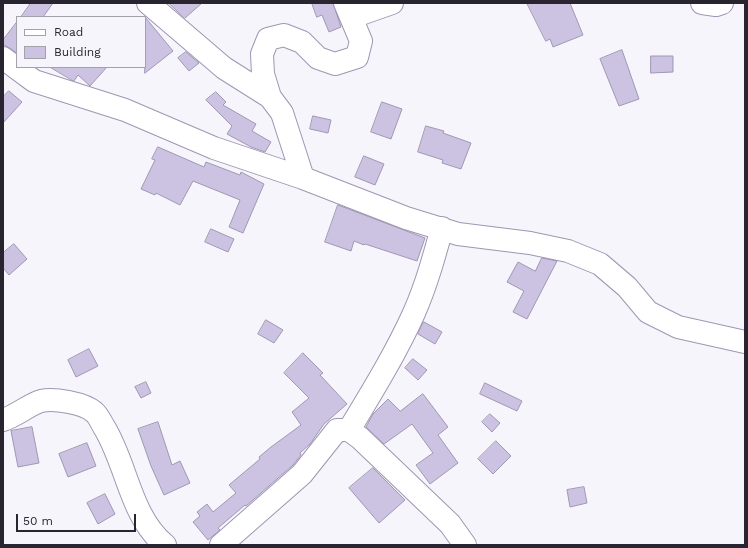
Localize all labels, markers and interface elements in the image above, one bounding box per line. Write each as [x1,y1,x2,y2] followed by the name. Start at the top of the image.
[16,16,146,68] legend
[54,25,83,39] text: Road
[54,45,101,59] text: Building
[18,506,138,532] scale bar
[23,514,53,528] text: 50 m

